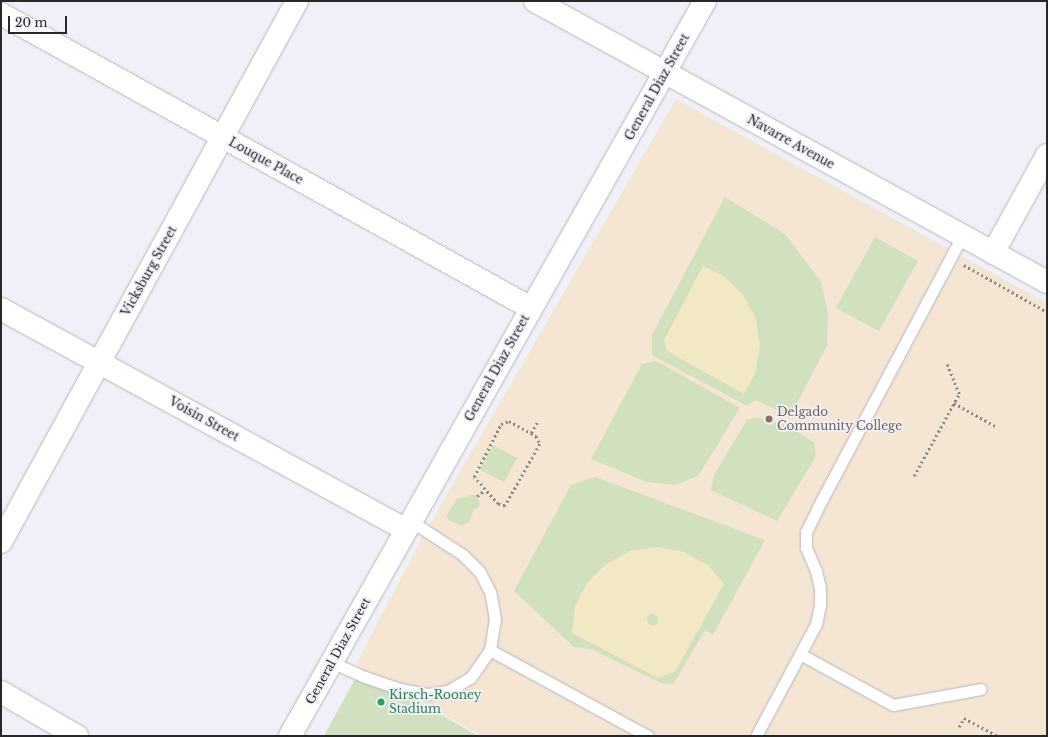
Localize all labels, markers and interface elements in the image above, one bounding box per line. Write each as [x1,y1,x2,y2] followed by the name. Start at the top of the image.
[10,8,69,34] scale bar
[15,15,47,30] text: 20 m
[622,31,692,143] street label: General Diaz Street
[745,112,837,172] street label: Navarre Avenue
[226,135,306,187] street label: Louque Place
[118,223,180,319] street label: Vicksburg Street
[462,312,532,424] street label: General Diaz Street
[167,394,241,444] street label: Voisin Street
[777,405,902,433] place label: Delgado Community College
[764,414,774,424] marker: Delgado Community College
[303,595,373,707] street label: General Diaz Street
[389,688,481,716] place label: Kirsch-Rooney Stadium
[376,697,386,707] marker: Kirsch-Rooney Stadium

